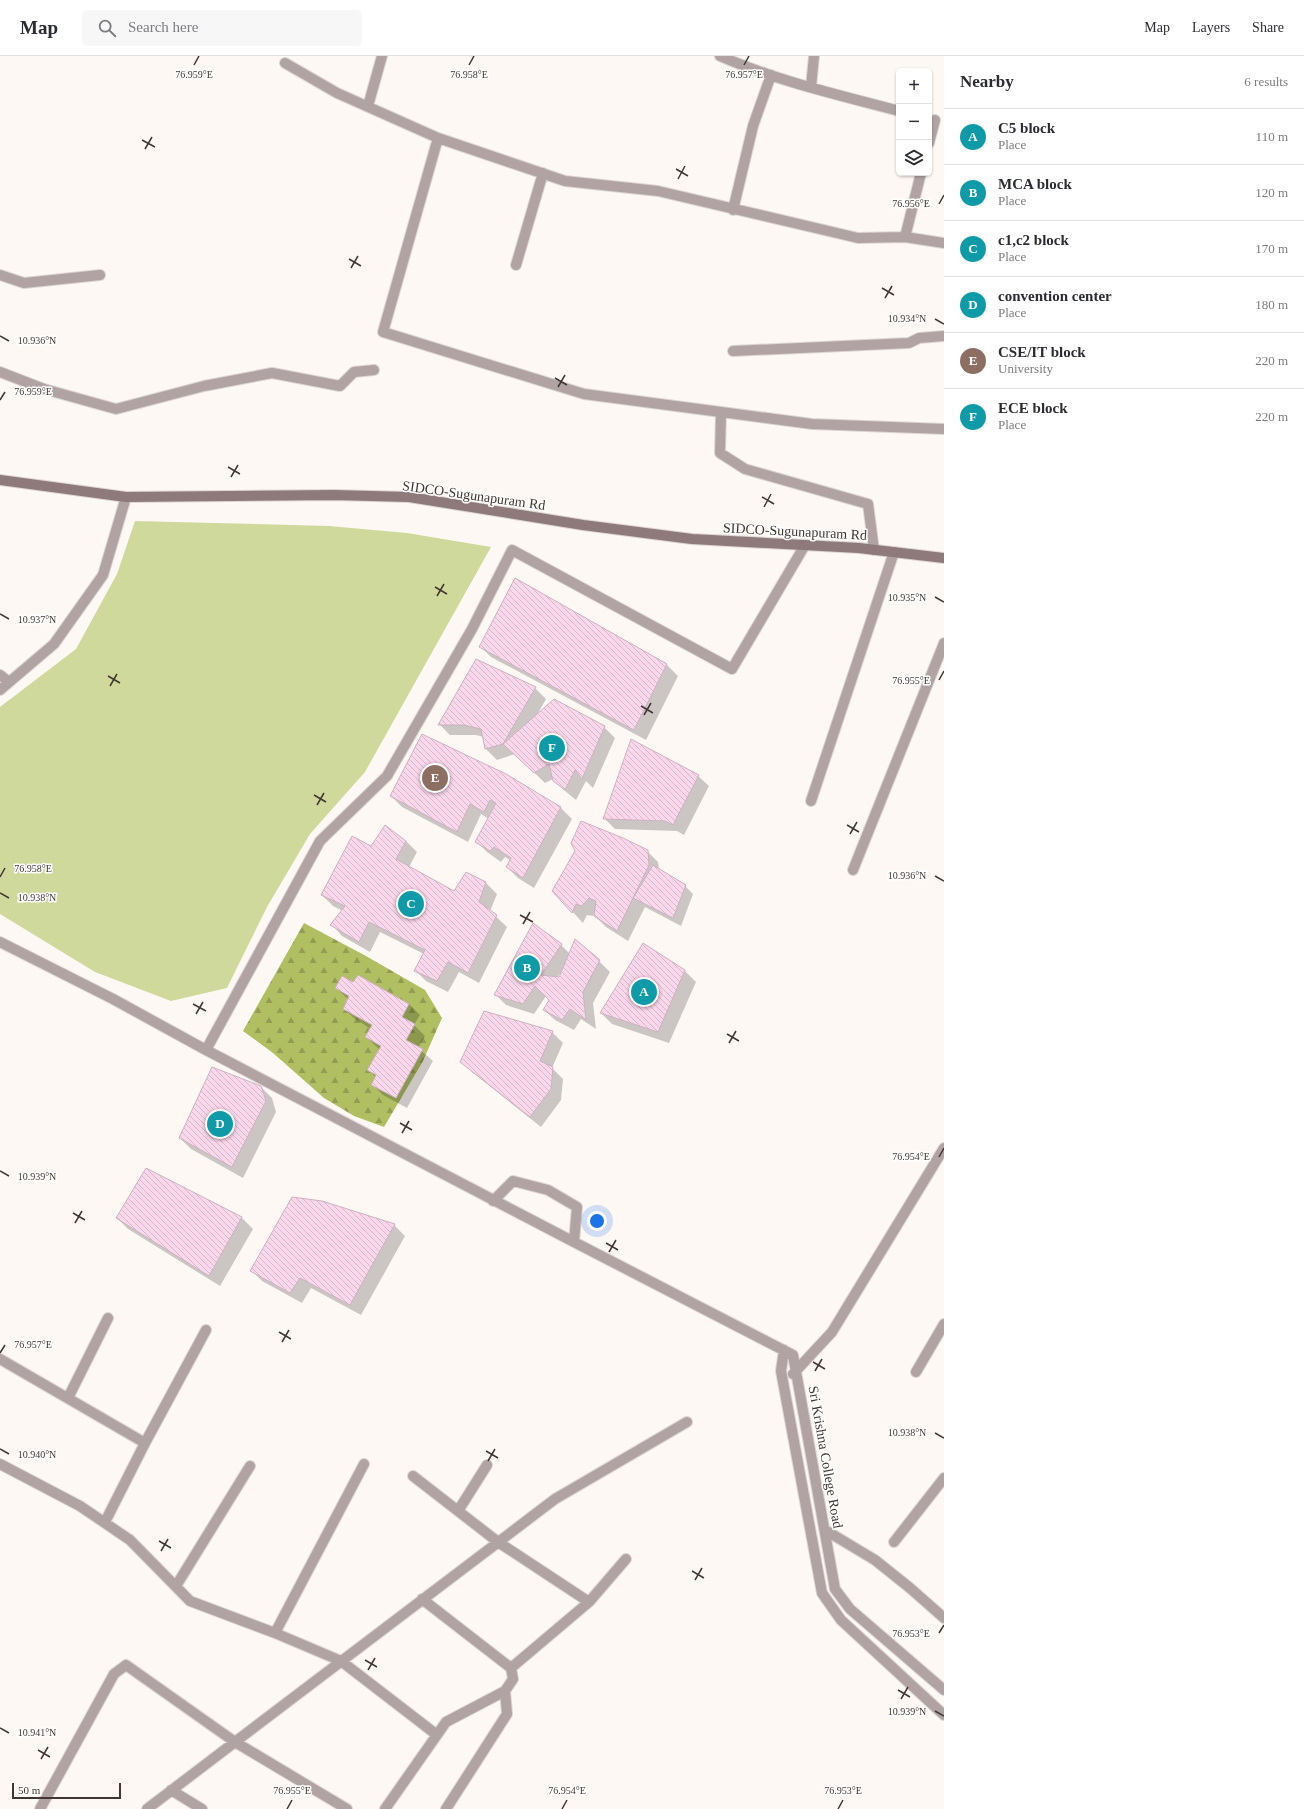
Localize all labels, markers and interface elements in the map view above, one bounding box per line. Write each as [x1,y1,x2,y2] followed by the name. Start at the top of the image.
[82,10,362,46] search box
[20,17,58,38] text: Map
[96,17,118,39] icon: search
[128,19,198,35] text: Search here
[1144,20,1170,35] text: Map
[1192,20,1230,35] text: Layers
[1252,20,1284,35] text: Share
[896,68,932,176] map controls
[896,68,932,104] button: +
[175,69,213,80] text: 76.959°E
[450,69,488,80] text: 76.958°E
[725,69,763,80] text: 76.957°E
[960,72,1014,91] text: Nearby
[1244,74,1288,89] text: 6 results
[896,104,932,140] button: −
[998,120,1055,136] text: C5 block
[968,129,978,144] text: A
[1256,129,1288,144] text: 110 m
[998,137,1026,152] text: Place
[896,140,932,176] button: layers
[998,176,1072,192] text: MCA block
[969,185,977,200] text: B
[1255,185,1288,200] text: 120 m
[998,193,1026,208] text: Place
[892,198,930,209] text: 76.956°E
[998,232,1069,248] text: c1,c2 block
[968,241,978,256] text: C
[1255,241,1288,256] text: 170 m
[998,249,1026,264] text: Place
[998,288,1112,304] text: convention center
[968,297,978,312] text: D
[1255,297,1288,312] text: 180 m
[998,305,1026,320] text: Place
[888,313,926,324] text: 10.934°N
[18,335,56,346] text: 10.936°N
[998,344,1086,360] text: CSE/IT block
[969,353,977,368] text: E
[1255,353,1288,368] text: 220 m
[998,361,1053,376] text: University
[14,386,52,397] text: 76.959°E
[998,400,1068,416] text: ECE block
[969,409,977,424] text: F
[1255,409,1288,424] text: 220 m
[998,417,1026,432] text: Place
[401,478,546,513] street label: SIDCO-Sugunapuram Rd
[723,520,867,543] street label: SIDCO-Sugunapuram Rd
[888,592,926,603] text: 10.935°N
[18,614,56,625] text: 10.937°N
[892,675,930,686] text: 76.955°E
[539,733,565,763] pin: F
[422,763,448,793] pin: E
[14,863,52,874] text: 76.958°E
[888,870,926,881] text: 10.936°N
[398,889,424,919] pin: C
[18,892,56,903] text: 10.938°N
[514,953,540,983] pin: B
[631,977,657,1007] pin: A
[207,1109,233,1139] pin: D
[892,1151,930,1162] text: 76.954°E
[18,1171,56,1182] text: 10.939°N
[587,1211,607,1231] your location
[14,1339,52,1350] text: 76.957°E
[806,1385,845,1529] street label: Sri Krishna College Road
[888,1427,926,1438] text: 10.938°N
[18,1449,56,1460] text: 10.940°N
[892,1628,930,1639] text: 76.953°E
[888,1706,926,1717] text: 10.939°N
[18,1727,56,1738] text: 10.941°N
[12,1781,121,1800] scale bar
[18,1784,40,1796] text: 50 m
[273,1785,311,1796] text: 76.955°E
[548,1785,586,1796] text: 76.954°E
[824,1785,862,1796] text: 76.953°E

